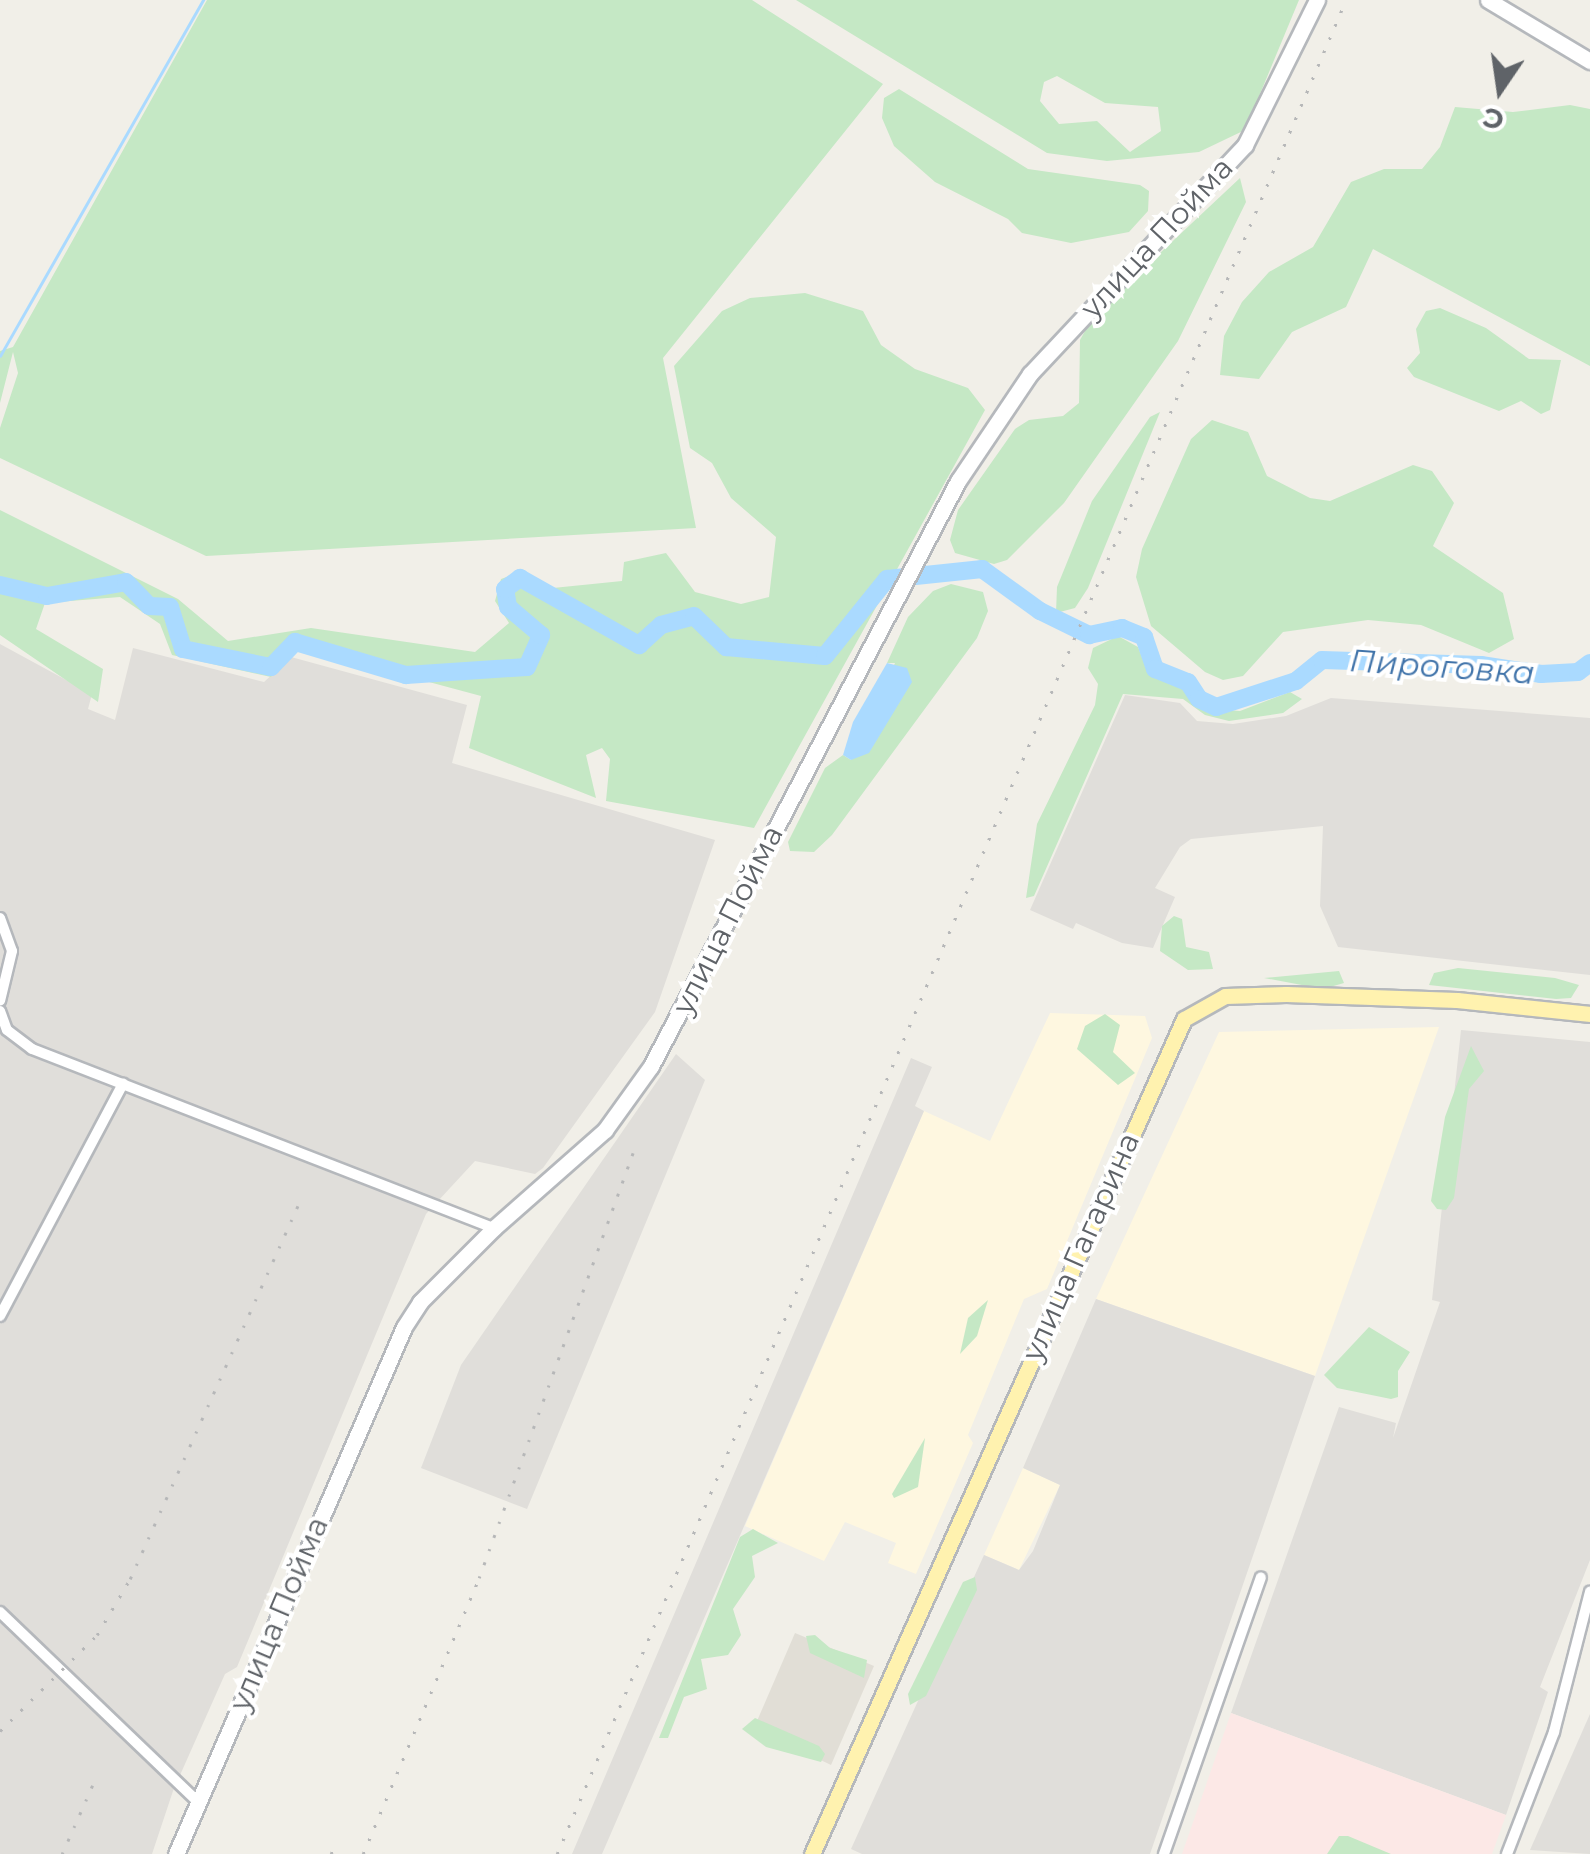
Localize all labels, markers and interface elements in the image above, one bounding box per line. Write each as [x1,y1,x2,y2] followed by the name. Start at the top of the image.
[1450,40,1550,140] north arrow
[1480,100,1507,138] text: С
[1073,150,1241,326] street label: улица Пойма
[1348,641,1536,693] water label: Пироговка
[665,820,791,1020] street label: улица Пойма
[1015,1127,1147,1367] street label: улица Гагарина
[222,1512,336,1716] street label: улица Пойма

